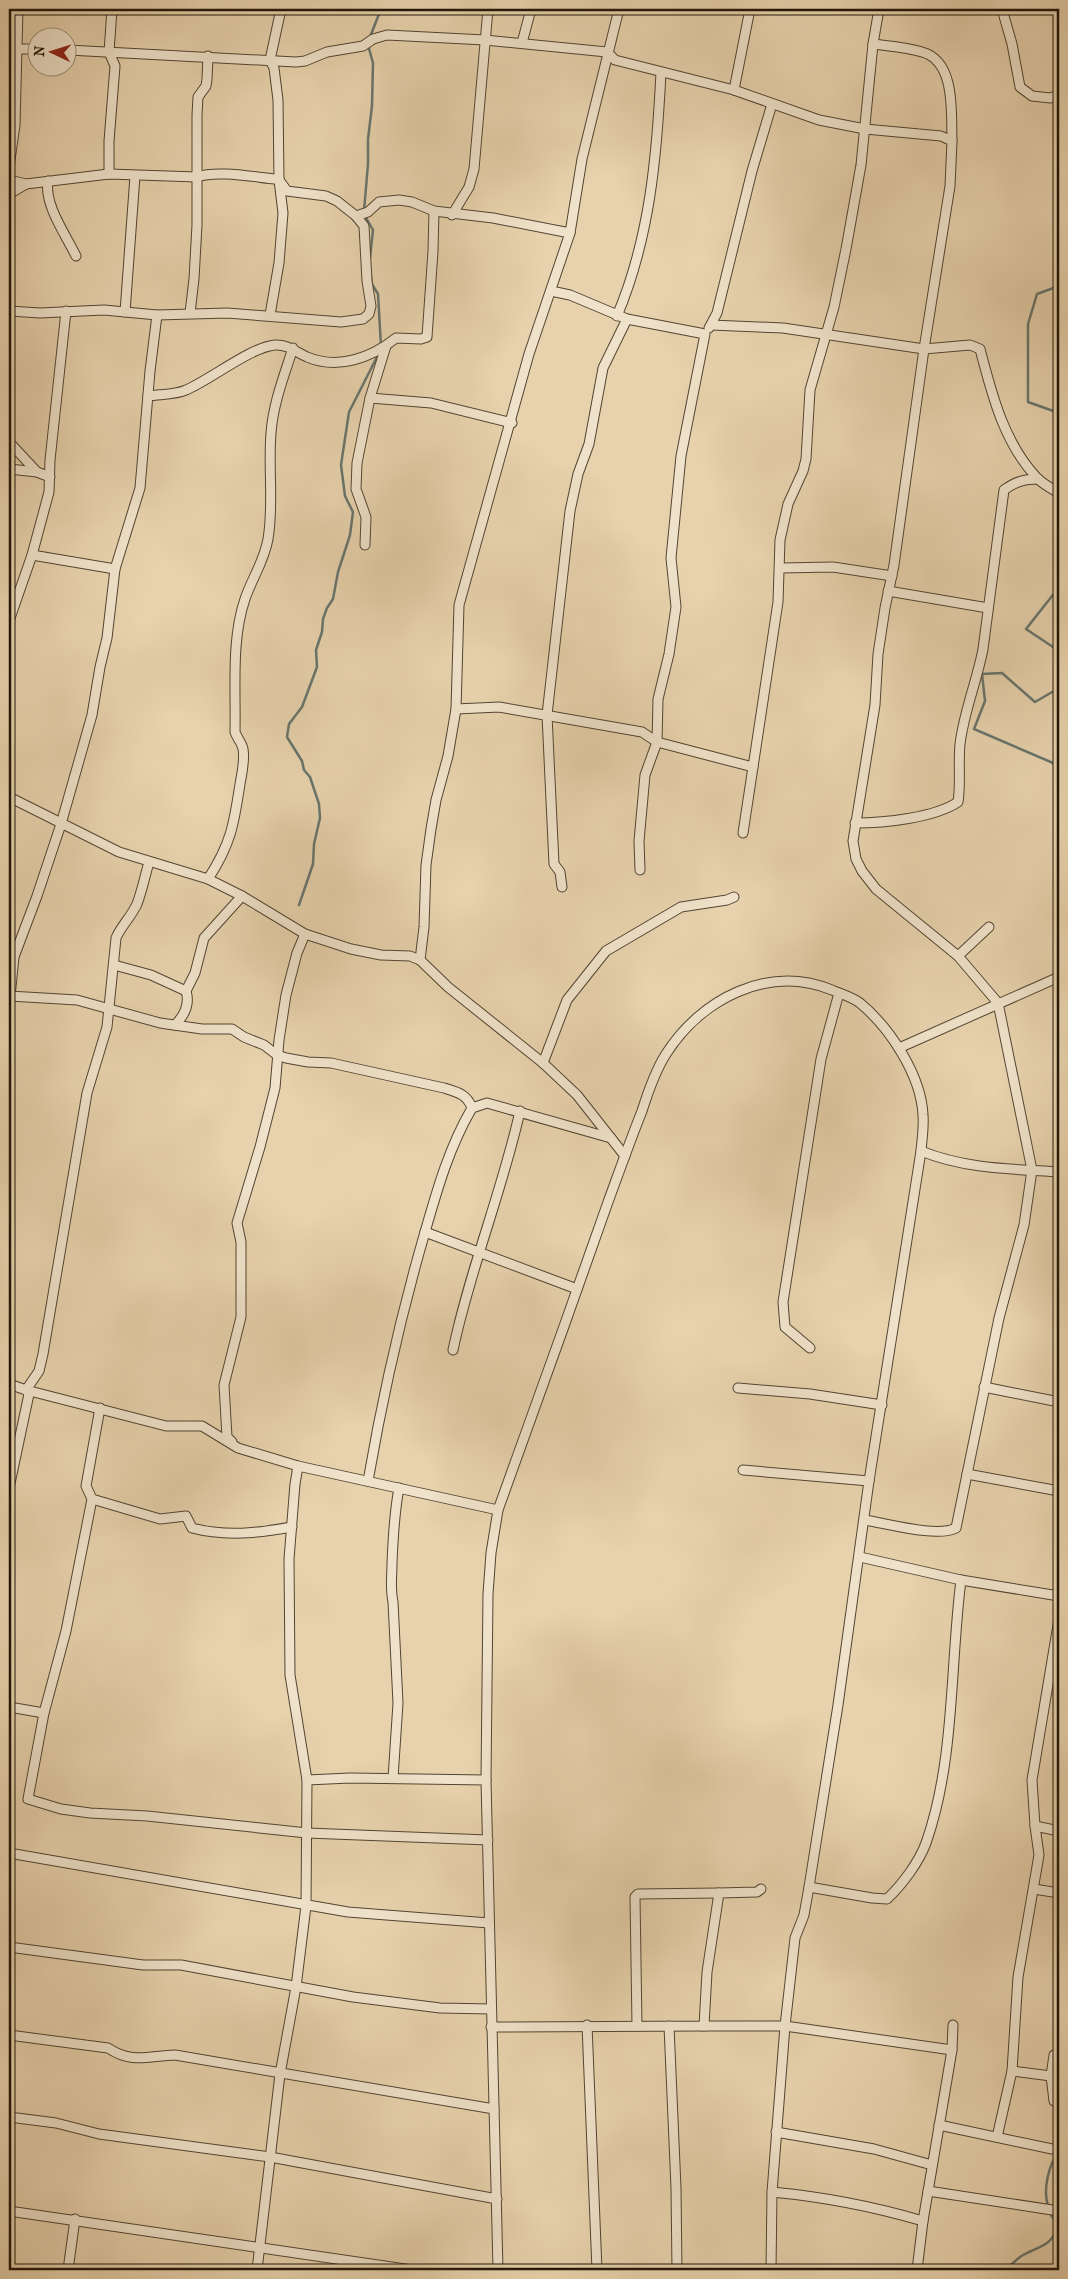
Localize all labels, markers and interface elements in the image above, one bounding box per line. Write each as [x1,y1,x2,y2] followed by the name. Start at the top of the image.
[28,28,78,78] north arrow
[31,45,48,57] text: N

